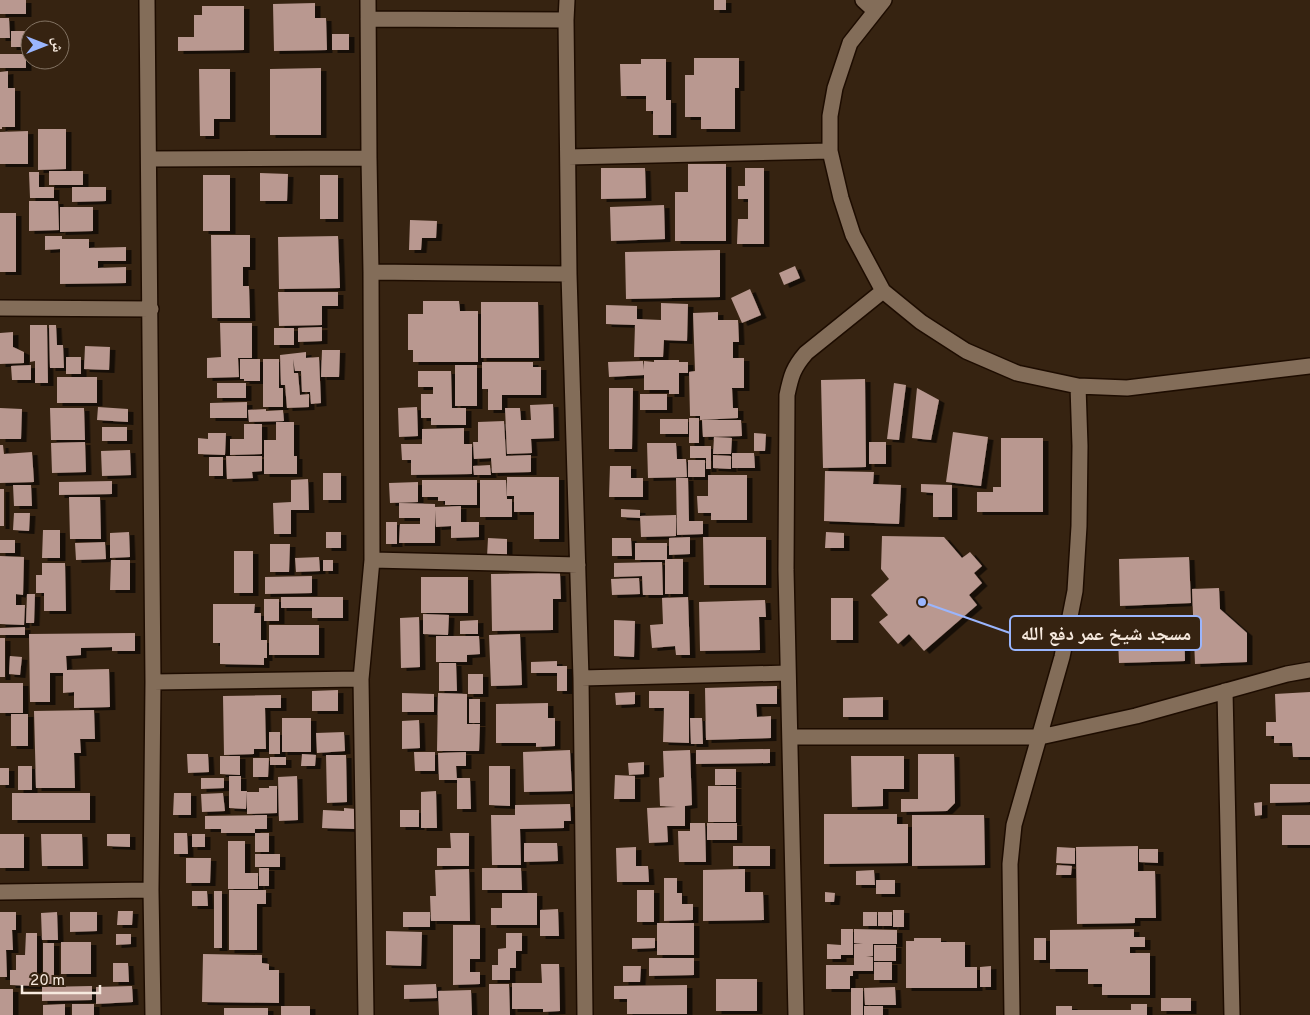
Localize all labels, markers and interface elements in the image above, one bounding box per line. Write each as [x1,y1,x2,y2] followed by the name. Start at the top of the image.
[20,20,70,70] north arrow
[48,38,65,53] text: ش
[1010,616,1201,650] callout: مسجد شيخ عمر دفع الله
[1021,623,1191,647] text: مسجد شيخ عمر دفع الله
[22,962,100,994] scale bar
[30,972,65,991] text: 20 m

